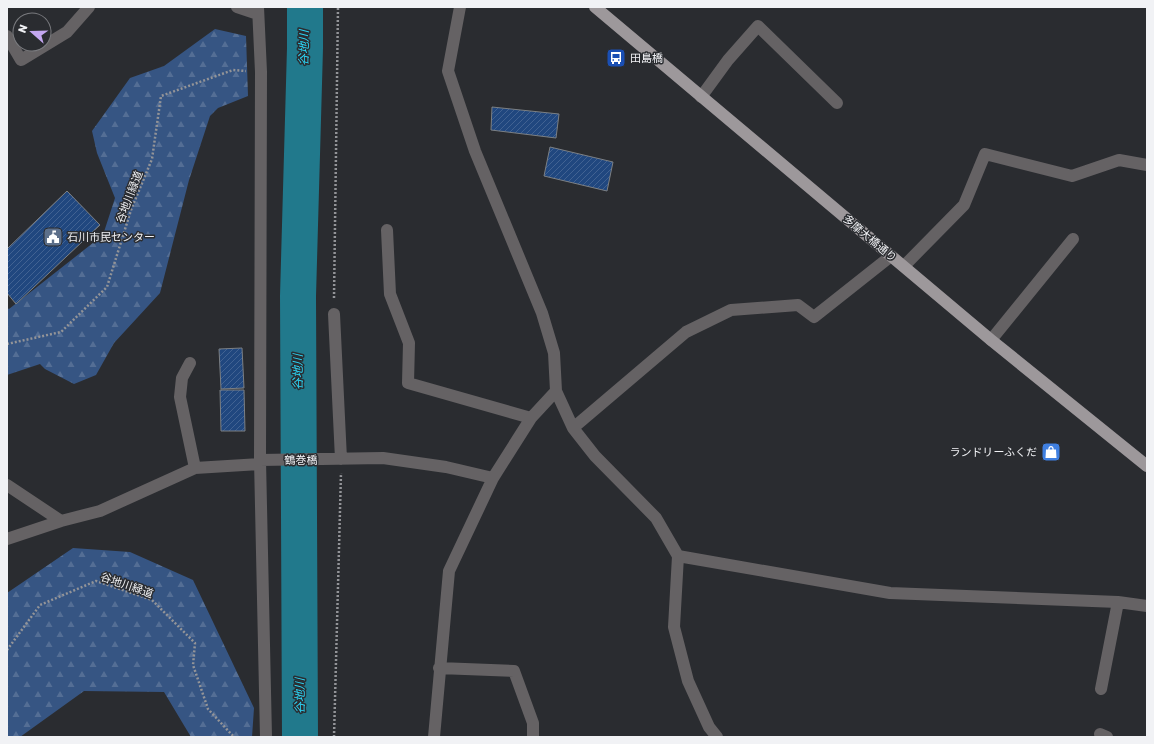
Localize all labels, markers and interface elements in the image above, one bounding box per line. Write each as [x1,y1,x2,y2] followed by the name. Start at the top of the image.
[12,12,52,52] north arrow
[16,23,31,35] text: N
[297,28,311,66] water label: 谷地川
[605,47,627,69] bus stop icon: 田島橋
[630,52,663,65] place label: 田島橋
[114,169,145,225] street label: 谷地川緑道
[840,212,899,265] street label: 多摩大橋通り
[42,226,64,248] public building icon: 石川市民センター
[67,231,155,244] place label: 石川市民センター
[291,352,305,390] water label: 谷地川
[1040,441,1062,463] shop icon: ランドリーふくだ
[949,446,1037,459] place label: ランドリーふくだ
[285,454,318,467] street label: 鶴巻橋
[99,570,155,601] street label: 谷地川緑道
[293,676,307,714] water label: 谷地川

